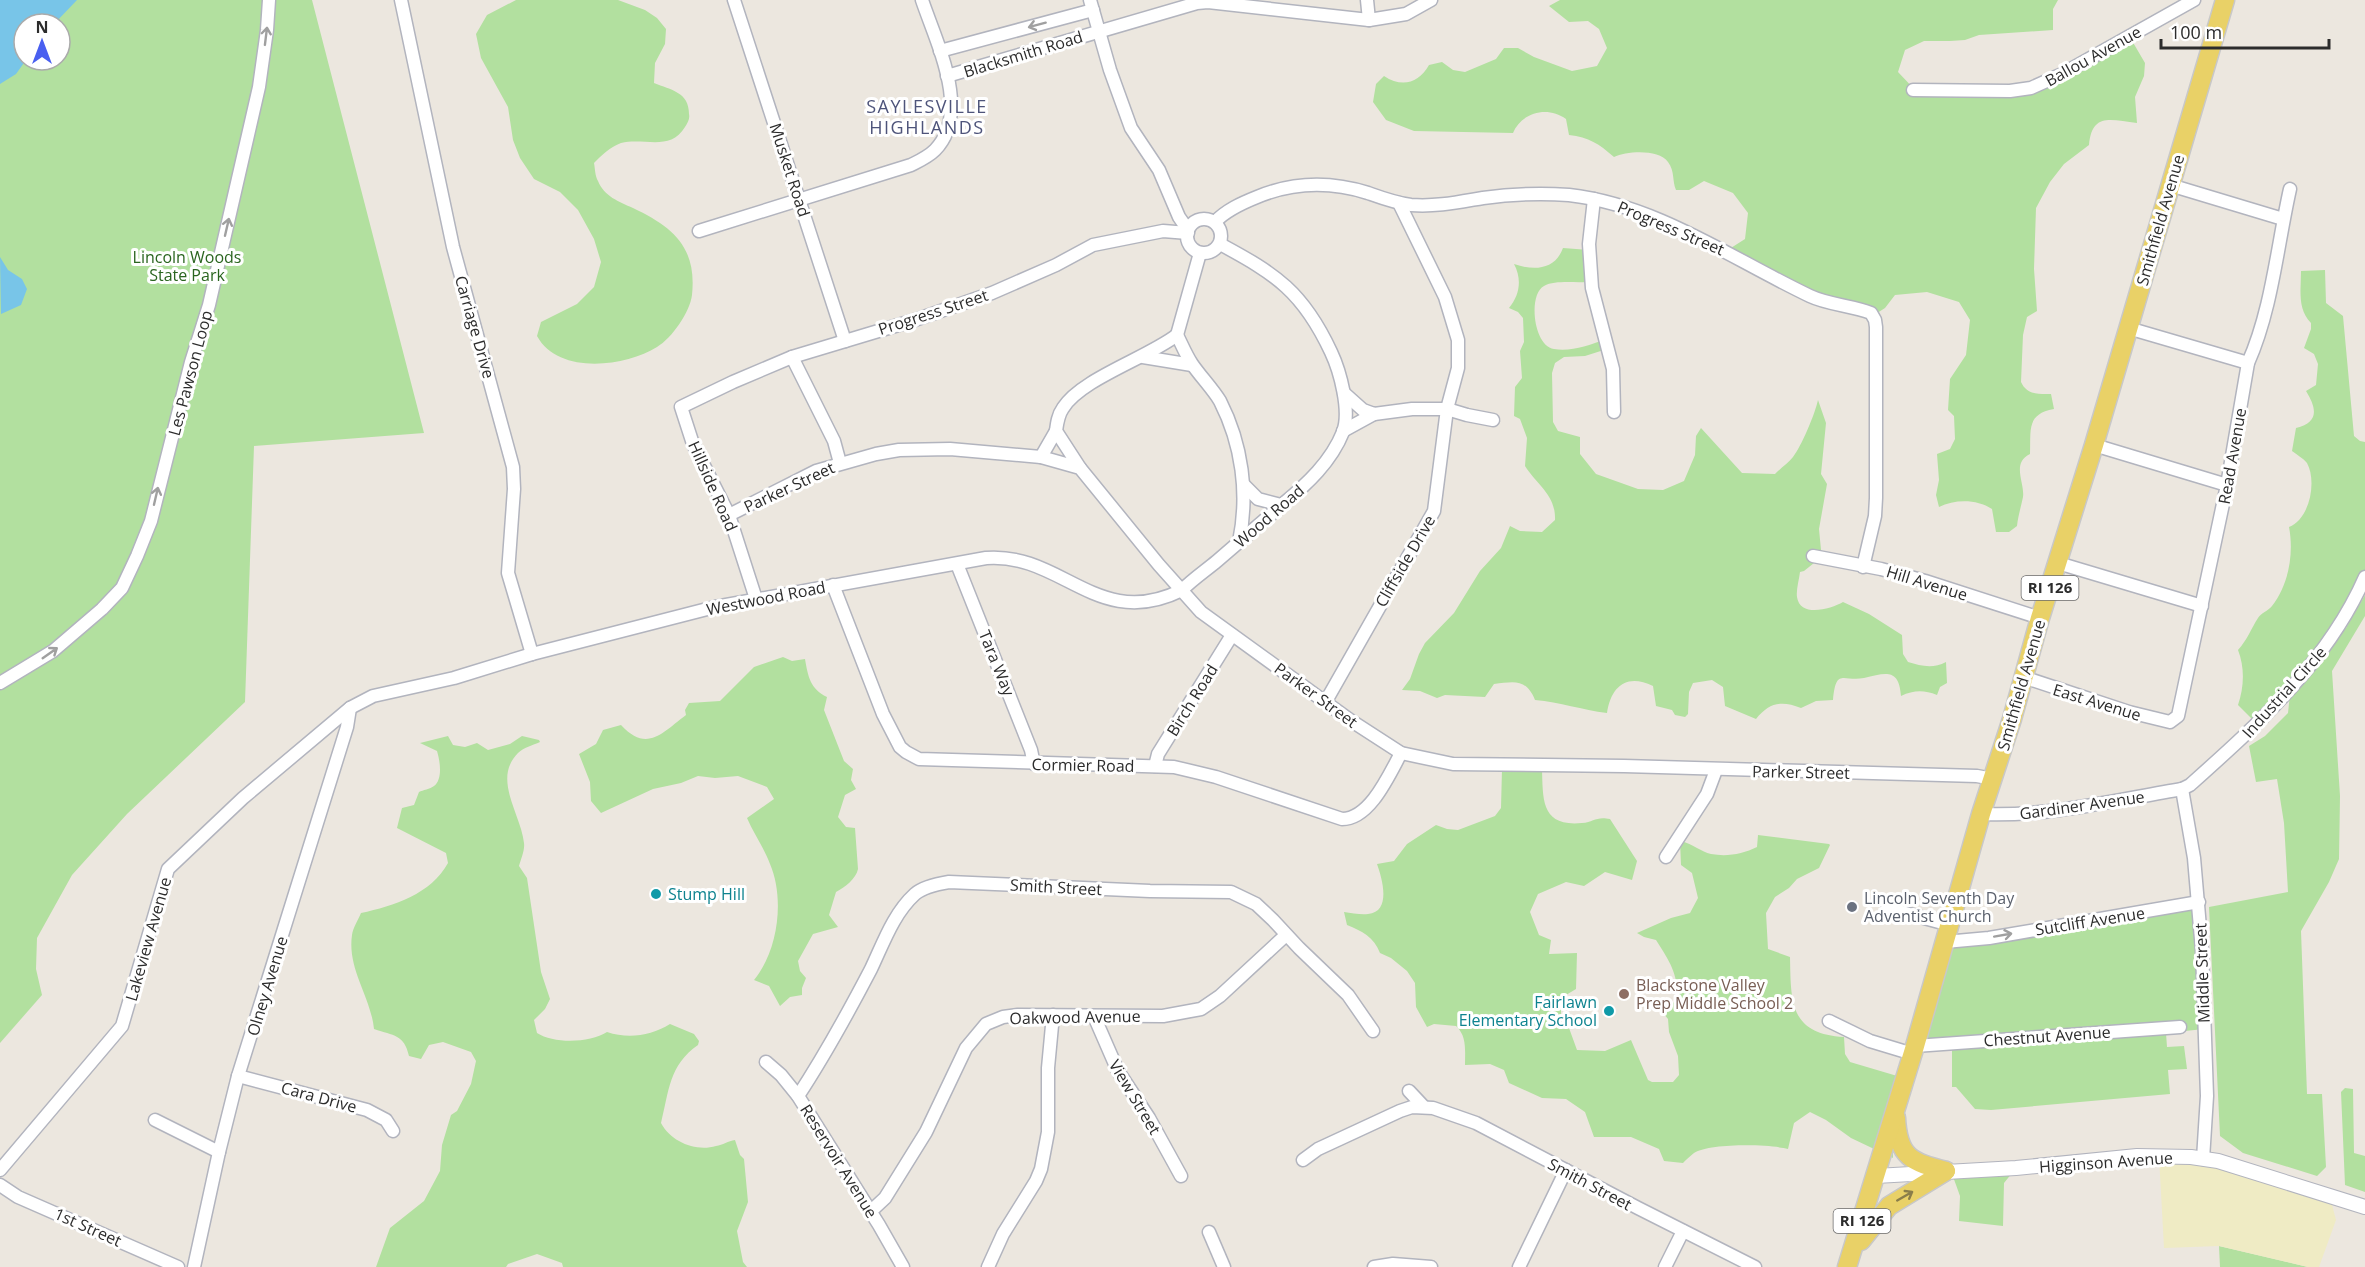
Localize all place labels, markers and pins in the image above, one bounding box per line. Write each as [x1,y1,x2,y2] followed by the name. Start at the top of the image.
[668,883,745,905] place label: Stump Hill
[649,887,663,901] marker: Stump Hill
[1864,887,2015,927] place label: Lincoln Seventh Day Adventist Church
[1845,900,1859,914] marker: Lincoln Seventh Day Adventist Church
[1636,974,1793,1014] place label: Blackstone Valley Prep Middle School 2
[1617,987,1631,1001] marker: Blackstone Valley Prep Middle School 2
[1459,991,1597,1031] place label: Fairlawn Elementary School
[1602,1004,1616,1018] marker: Fairlawn Elementary School

